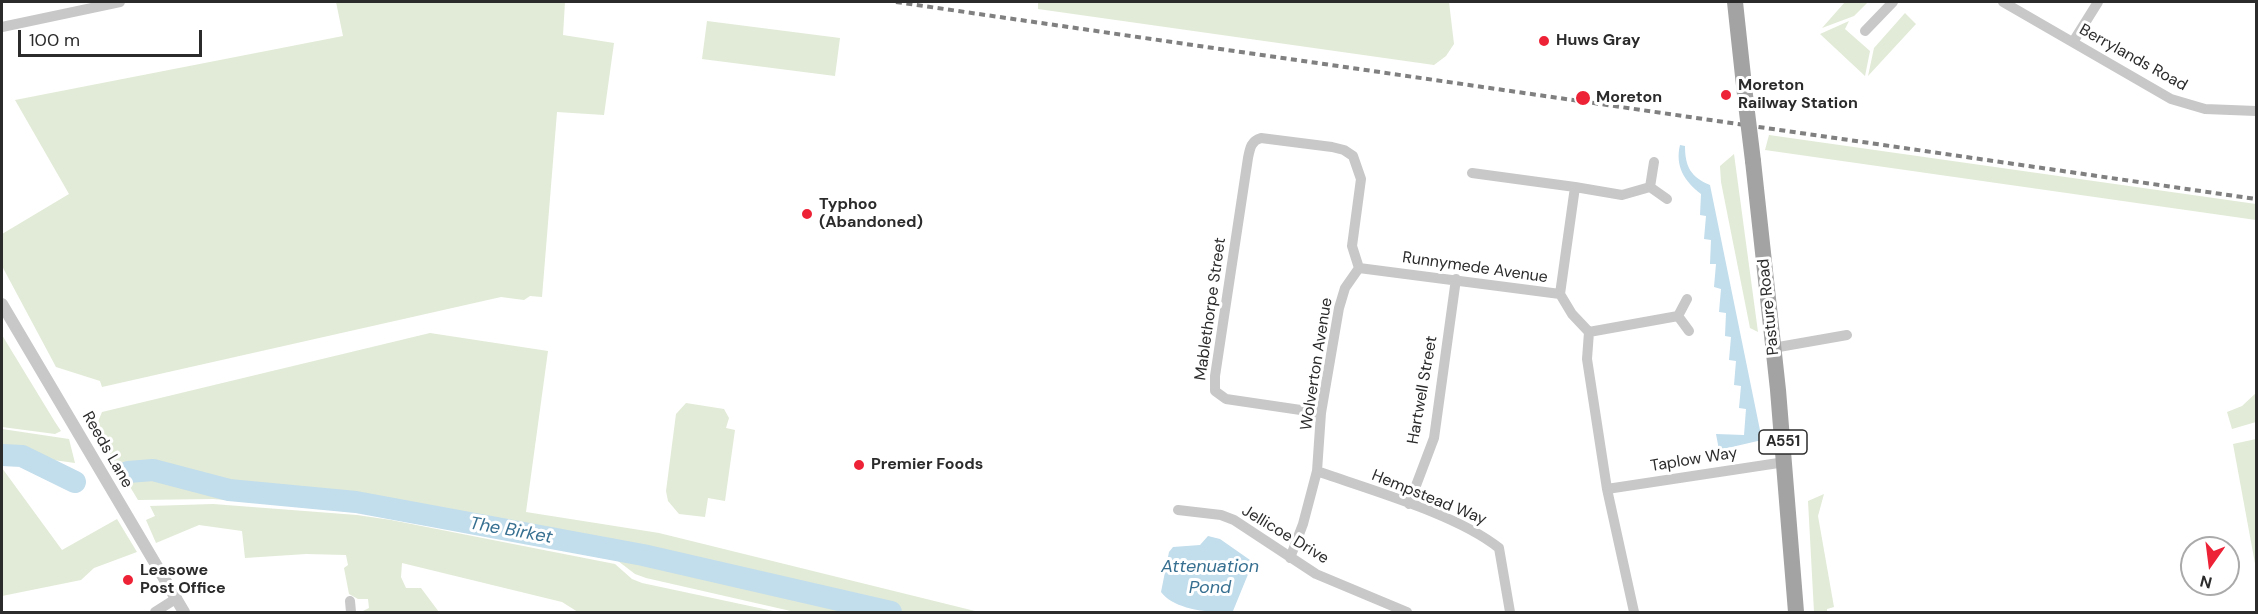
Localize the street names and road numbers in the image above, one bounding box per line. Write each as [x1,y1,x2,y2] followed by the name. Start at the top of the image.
[2076,20,2190,96] street label: Berrylands Road
[1191,236,1231,382] street label: Mablethorpe Street
[1401,248,1549,288] street label: Runnymede Avenue
[1754,258,1784,356] street label: Pasture Road
[1297,296,1337,432] street label: Wolverton Avenue
[1404,334,1442,446] street label: Hartwell Street
[77,408,137,492] street label: Reeds Lane
[1759,430,1807,454] road number: A551
[1649,444,1739,476] street label: Taplow Way
[1369,466,1489,530] street label: Hempstead Way
[1238,502,1332,568] street label: Jellicoe Drive

